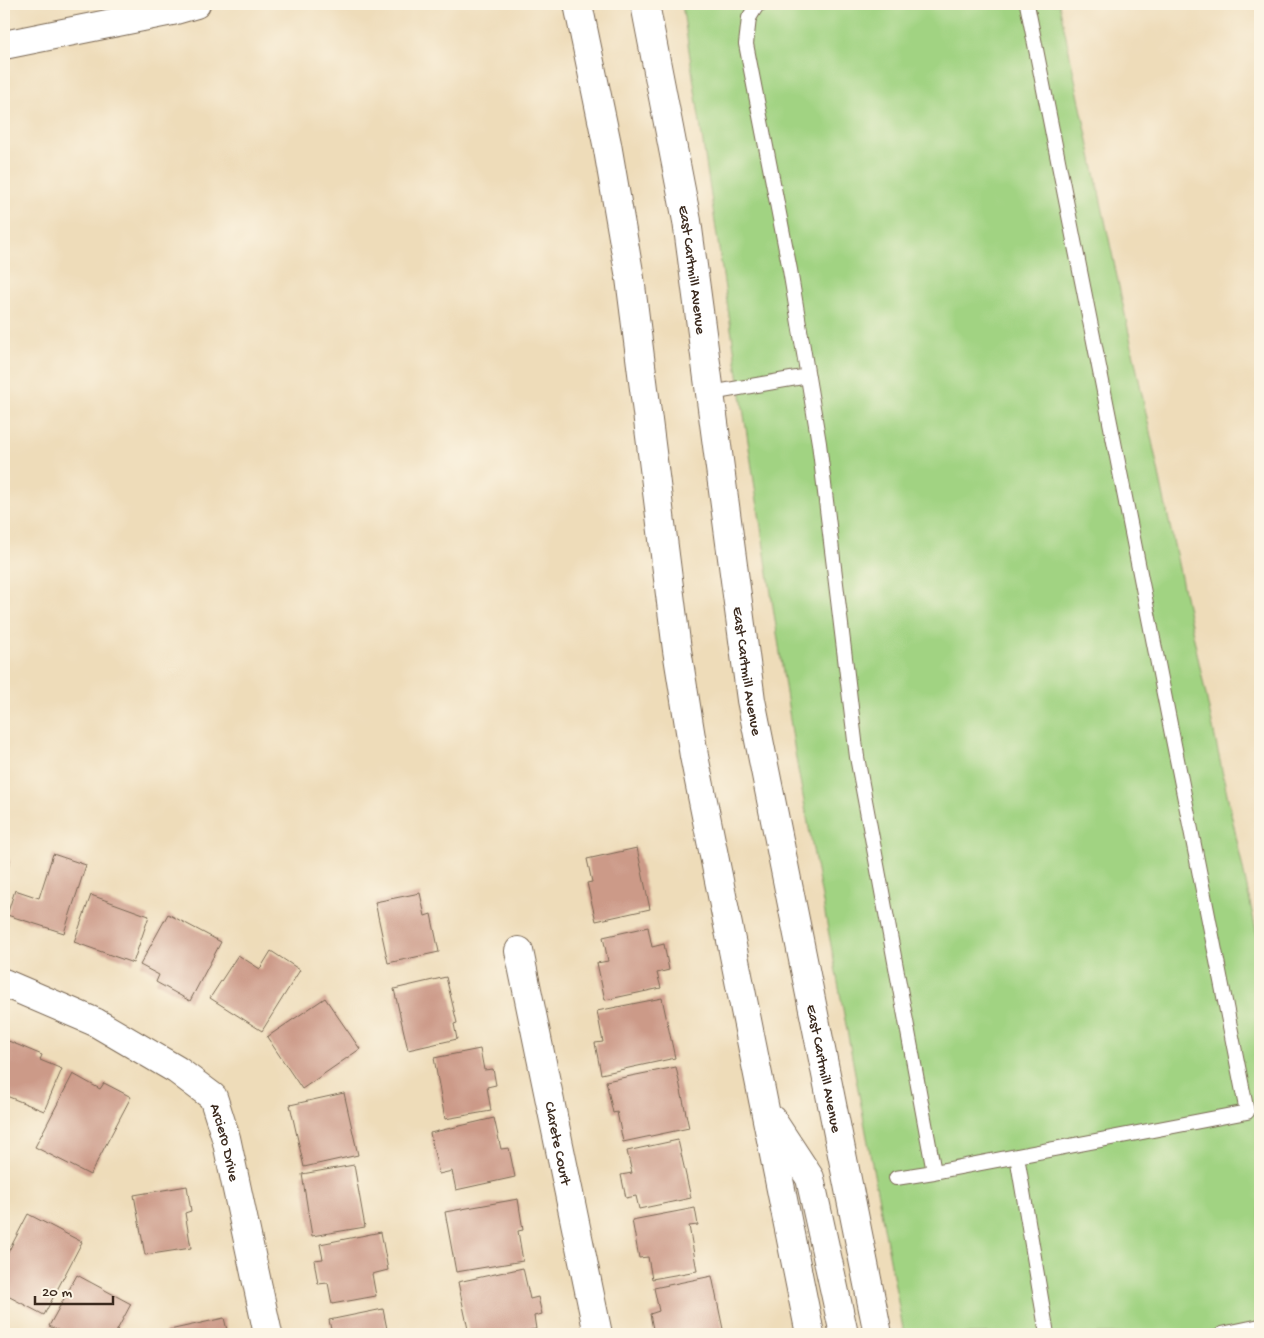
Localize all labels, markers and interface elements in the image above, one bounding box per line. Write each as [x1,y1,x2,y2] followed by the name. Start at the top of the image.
[673,204,709,336] street label: East Cartmill Avenue
[728,606,765,737] street label: East Cartmill Avenue
[801,1003,844,1135] street label: East Cartmill Avenue
[539,1100,574,1188] street label: Clarete Court
[205,1102,242,1183] street label: Arciero Drive
[35,1273,112,1305] scale bar
[42,1284,72,1302] text: 20 m

